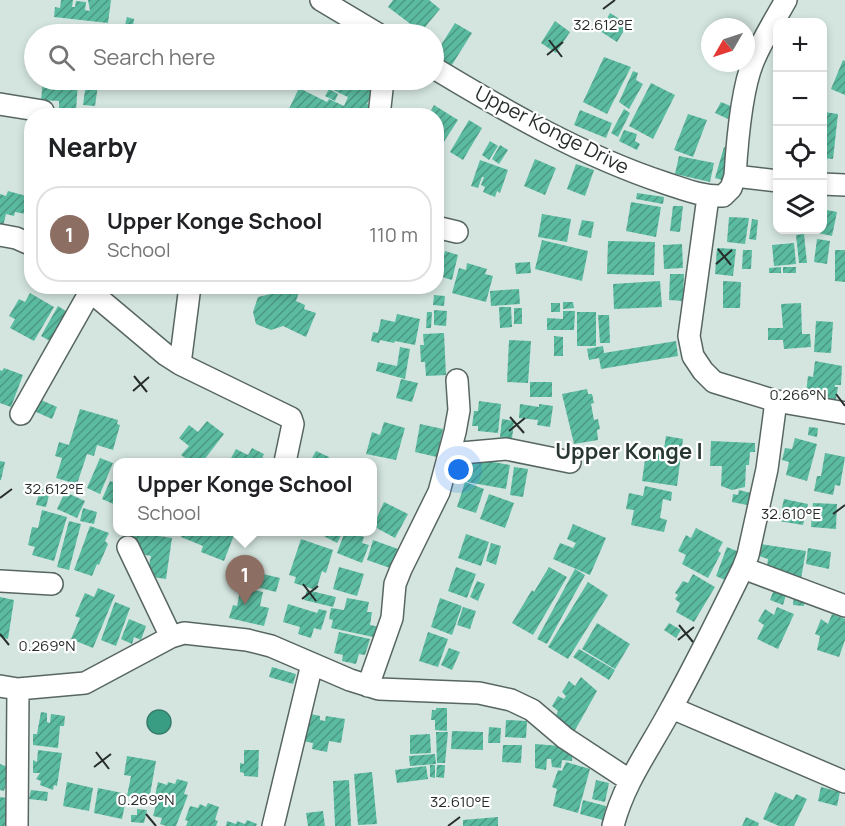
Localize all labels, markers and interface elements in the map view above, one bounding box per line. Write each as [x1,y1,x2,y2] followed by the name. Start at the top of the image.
[573,14,633,35] text: 32.612°E
[701,18,755,72] north arrow
[773,18,827,234] map controls
[773,18,827,72] button: +
[24,24,444,90] search box
[45,41,78,74] icon: search
[93,42,215,72] text: Search here
[773,72,827,126] button: −
[470,79,634,180] street label: Upper Konge Drive
[773,126,827,180] button: locate
[48,129,137,165] text: Nearby
[773,180,827,234] button: layers
[107,206,323,236] text: Upper Konge School
[65,221,74,248] text: 1
[369,221,418,248] text: 110 m
[107,236,171,263] text: School
[769,384,827,405] text: 0.266°N
[555,436,703,466] district label: Upper Konge I
[444,455,473,484] your location
[113,458,377,536] popup
[137,469,353,499] text: Upper Konge School
[24,478,84,499] text: 32.612°E
[137,499,201,526] text: School
[761,503,821,524] text: 32.610°E
[226,556,264,605] pin: 1
[19,635,76,656] text: 0.269°N
[118,789,175,810] text: 0.269°N
[430,791,490,812] text: 32.610°E

